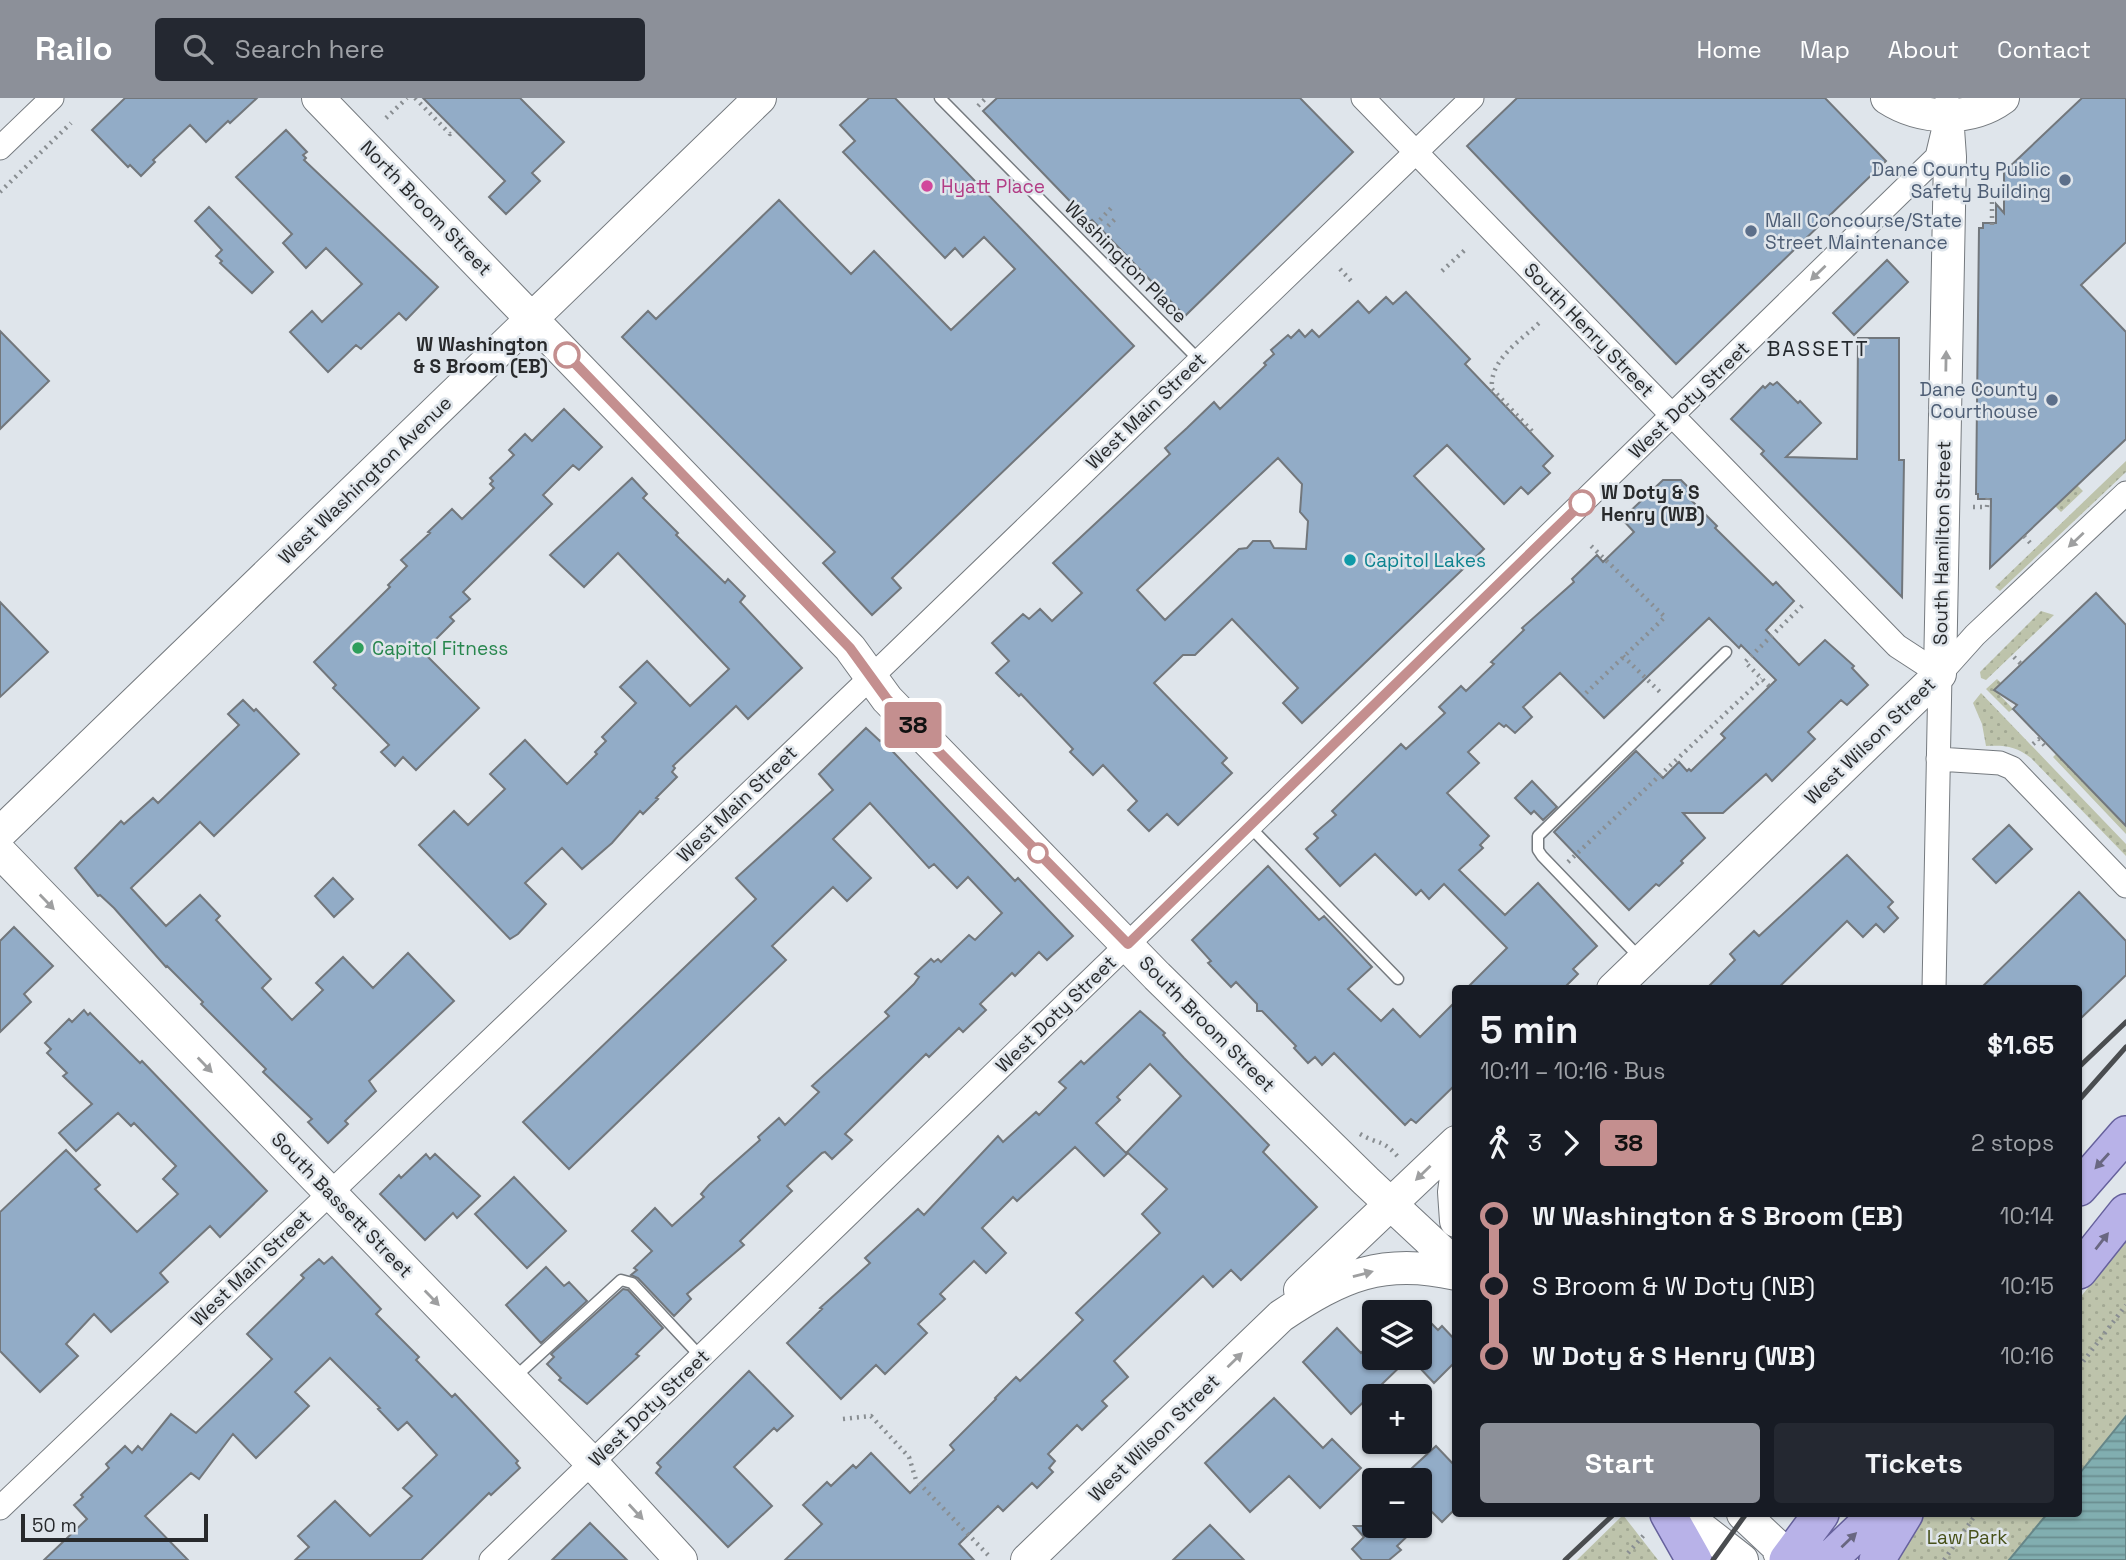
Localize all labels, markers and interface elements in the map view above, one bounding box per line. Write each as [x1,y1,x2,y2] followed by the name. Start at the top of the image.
[155,18,645,81] search box
[35,28,113,70] text: Railo
[179,30,217,68] icon: search
[235,32,385,66] text: Search here
[1696,34,1762,65] text: Home
[1800,34,1850,65] text: Map
[1888,34,1959,65] text: About
[1997,34,2091,65] text: Contact
[355,135,497,281] street label: North Broom Street
[1872,157,2051,204] place label: Dane County Public Safety Building
[2057,172,2073,188] marker: Dane County Public Safety Building
[941,174,1045,199] place label: Hyatt Place
[919,178,935,194] marker: Hyatt Place
[1059,195,1193,329] street label: Washington Place
[1765,208,1962,255] place label: Mall Concourse/State Street Maintenance
[1743,223,1759,239] marker: Mall Concourse/State Street Maintenance
[1518,258,1660,402] street label: South Henry Street
[1810,265,1827,282] one-way arrow
[413,332,548,379] place label: W Washington & S Broom (EB)
[1766,335,1870,362] district label: BASSETT
[1623,336,1755,464] street label: West Doty Street
[554,342,580,368] marker: W Washington & S Broom (EB)
[1081,347,1211,475] street label: West Main Street
[1940,349,1952,371] one-way arrow
[1919,377,2038,424] place label: Dane County Courthouse
[273,390,457,570] street label: West Washington Avenue
[2044,392,2060,408] marker: Dane County Courthouse
[1928,441,1956,645] street label: South Hamilton Street
[1601,480,1705,527] place label: W Doty & S Henry (WB)
[1569,490,1595,516] marker: W Doty & S Henry (WB)
[2068,531,2085,547] one-way arrow
[1364,548,1486,573] place label: Capitol Lakes
[1342,552,1358,568] marker: Capitol Lakes
[372,636,508,661] place label: Capitol Fitness
[350,640,366,656] marker: Capitol Fitness
[1799,672,1941,810] street label: West Wilson Street
[881,702,944,748] line badge: 38
[899,709,928,740] text: 38
[672,740,802,868] street label: West Main Street
[1028,843,1048,863] unlabelled marker
[38,893,54,910] one-way arrow
[990,950,1122,1078] street label: West Doty Street
[1134,951,1280,1097] street label: South Broom Street
[1480,1006,1578,1054] text: 5 min
[1987,1028,2054,1062] text: $1.65
[197,1056,213,1073] one-way arrow
[1480,1056,1665,1086] text: 10:11 – 10:16 · Bus
[1480,1124,1518,1162] icon: walk
[1552,1124,1590,1162] icon: forward
[266,1127,418,1283] street label: South Bassett Street
[1614,1127,1643,1158] text: 38
[1528,1128,1542,1158] text: 3
[1971,1128,2054,1158] text: 2 stops
[2094,1152,2110,1170] one-way arrow
[1415,1165,1432,1182] one-way arrow
[1532,1199,1903,1233] text: W Washington & S Broom (EB)
[2000,1201,2054,1231] text: 10:14
[186,1204,316,1332] street label: West Main Street
[2095,1233,2110,1251] one-way arrow
[1352,1268,1374,1279] one-way arrow
[1532,1269,1815,1303] text: S Broom & W Doty (NB)
[2000,1271,2054,1301] text: 10:15
[423,1290,440,1307] one-way arrow
[1362,1300,1432,1538] map controls
[1362,1300,1432,1370] button: layers
[1532,1339,1815,1373] text: W Doty & S Henry (WB)
[2000,1341,2054,1371] text: 10:16
[583,1344,715,1472] street label: West Doty Street
[1227,1351,1244,1368] one-way arrow
[1083,1369,1225,1507] street label: West Wilson Street
[1362,1384,1432,1454] button: +
[1480,1423,1760,1503] button: Start
[1774,1423,2054,1503] button: Tickets
[1362,1468,1432,1538] button: −
[628,1503,644,1520] one-way arrow
[21,1511,208,1543] scale bar
[32,1513,77,1538] text: 50 m
[1927,1525,2007,1550] park label: Law Park
[1841,1531,1858,1548] one-way arrow

